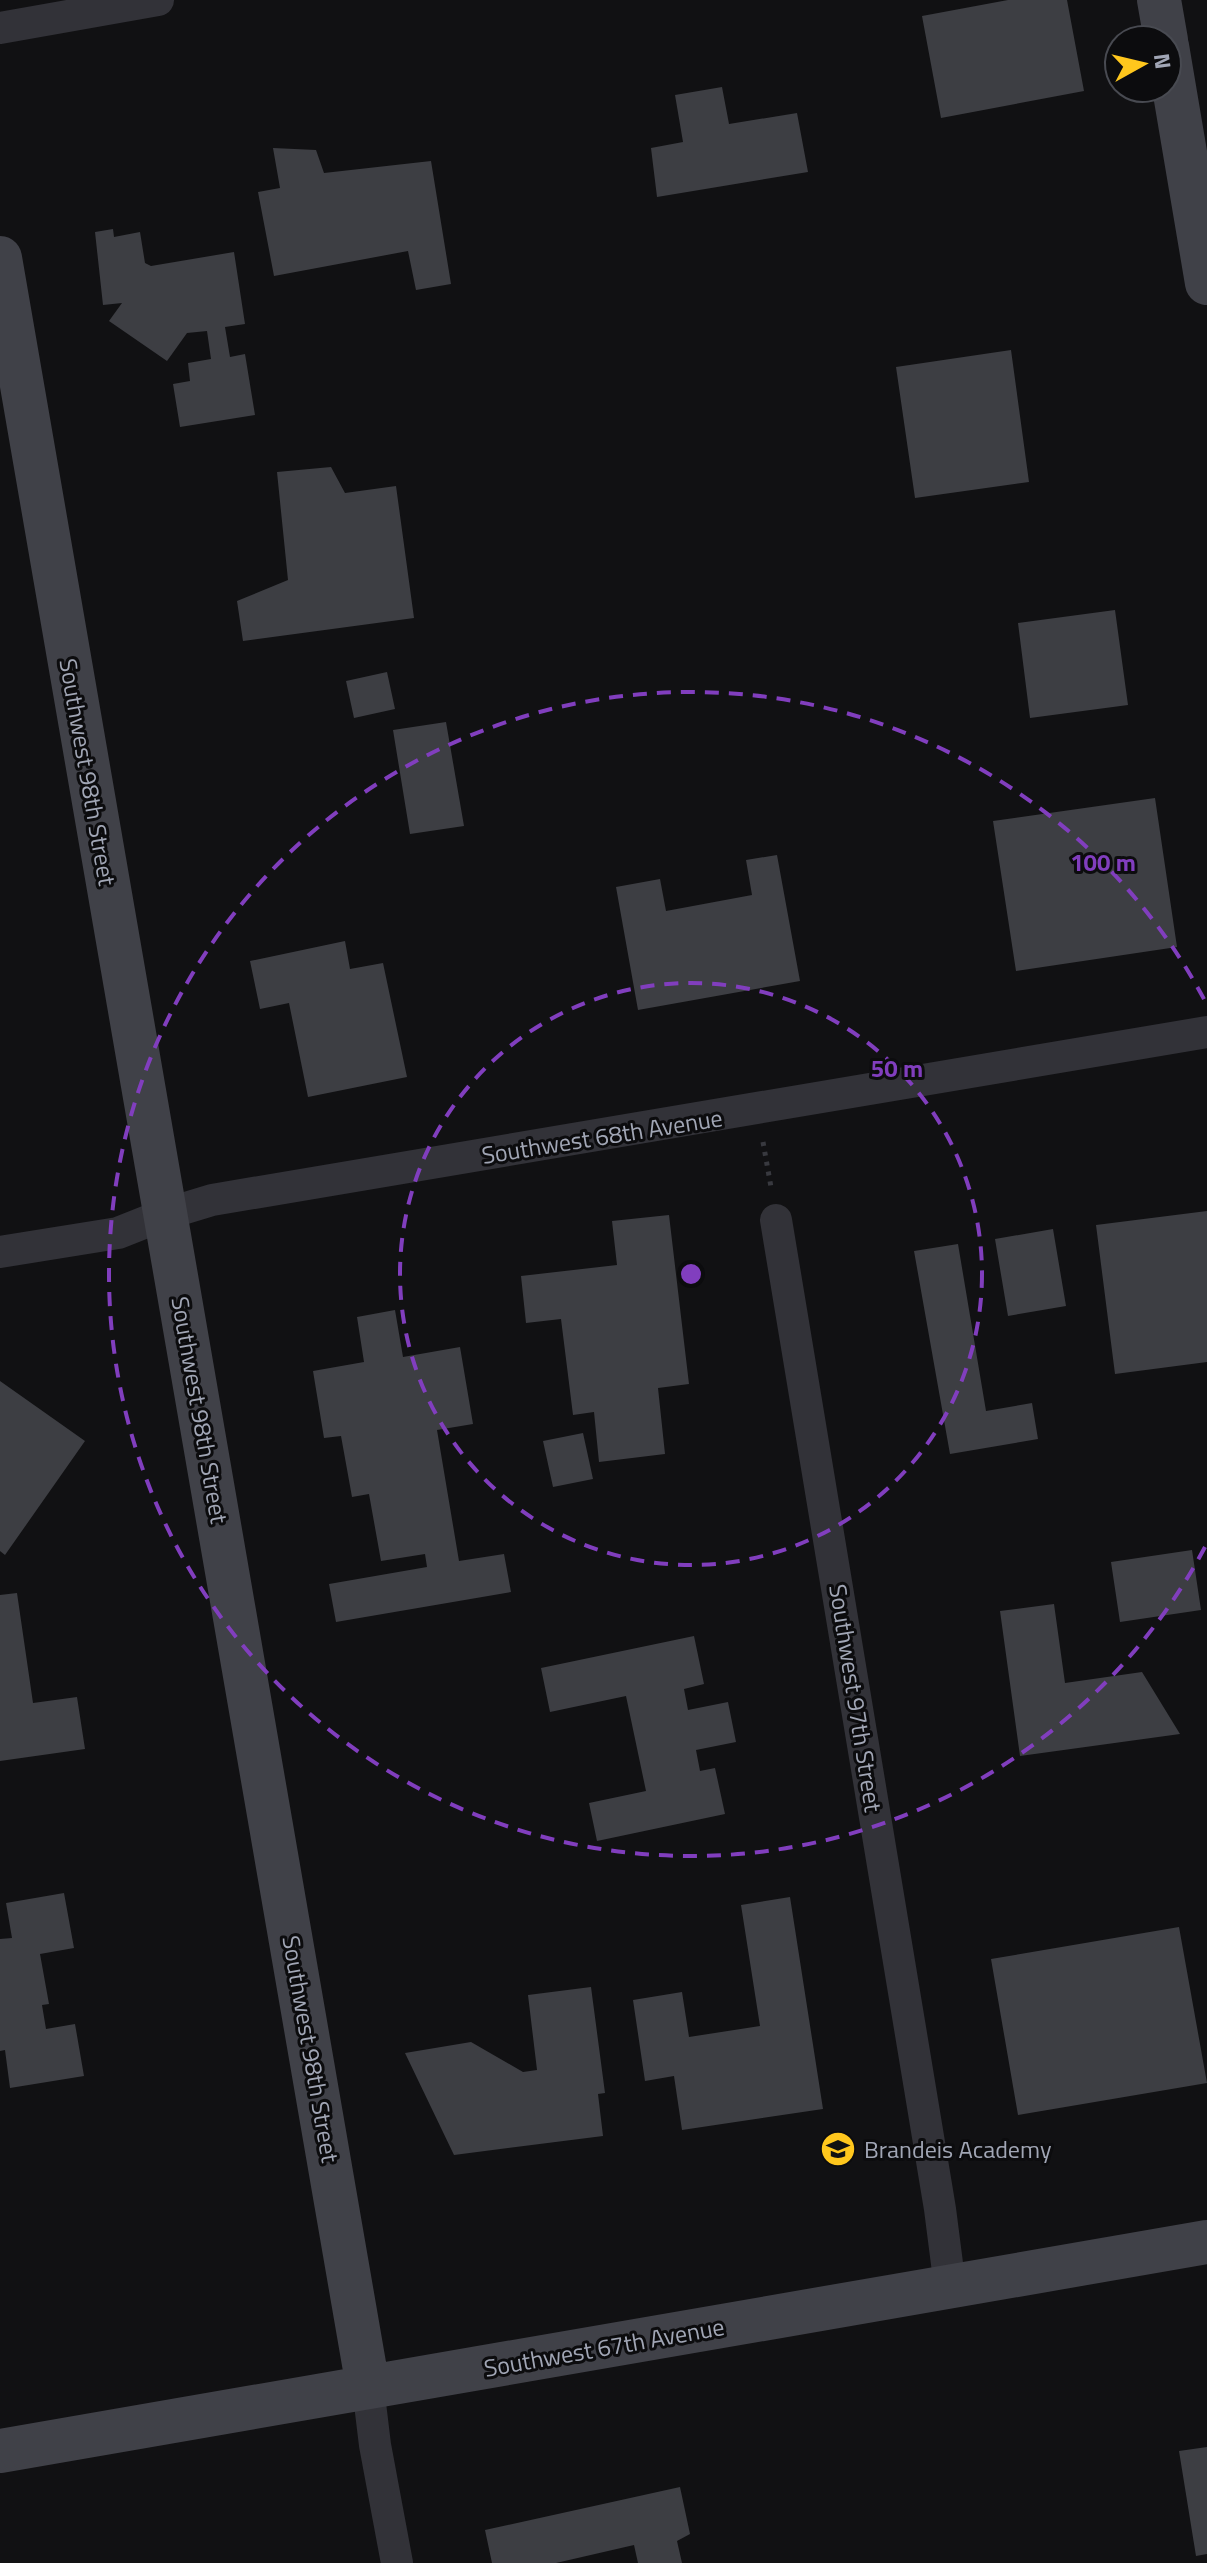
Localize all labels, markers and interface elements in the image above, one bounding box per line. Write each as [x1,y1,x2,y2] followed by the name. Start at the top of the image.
[1103,24,1183,104] north arrow
[1145,51,1181,71] text: N
[50,656,126,889] street label: Southwest 98th Street
[1070,844,1136,880] text: 100 m
[871,1050,923,1086] text: 50 m
[479,1099,725,1173] street label: Southwest 68th Avenue
[677,1260,705,1288] centre of rings
[162,1294,238,1527] street label: Southwest 98th Street
[820,1582,892,1815] street label: Southwest 97th Street
[273,1933,349,2166] street label: Southwest 98th Street
[819,2130,857,2168] school or university icon: Brandeis Academy
[864,2131,1052,2167] place label: Brandeis Academy
[481,2308,727,2386] street label: Southwest 67th Avenue

